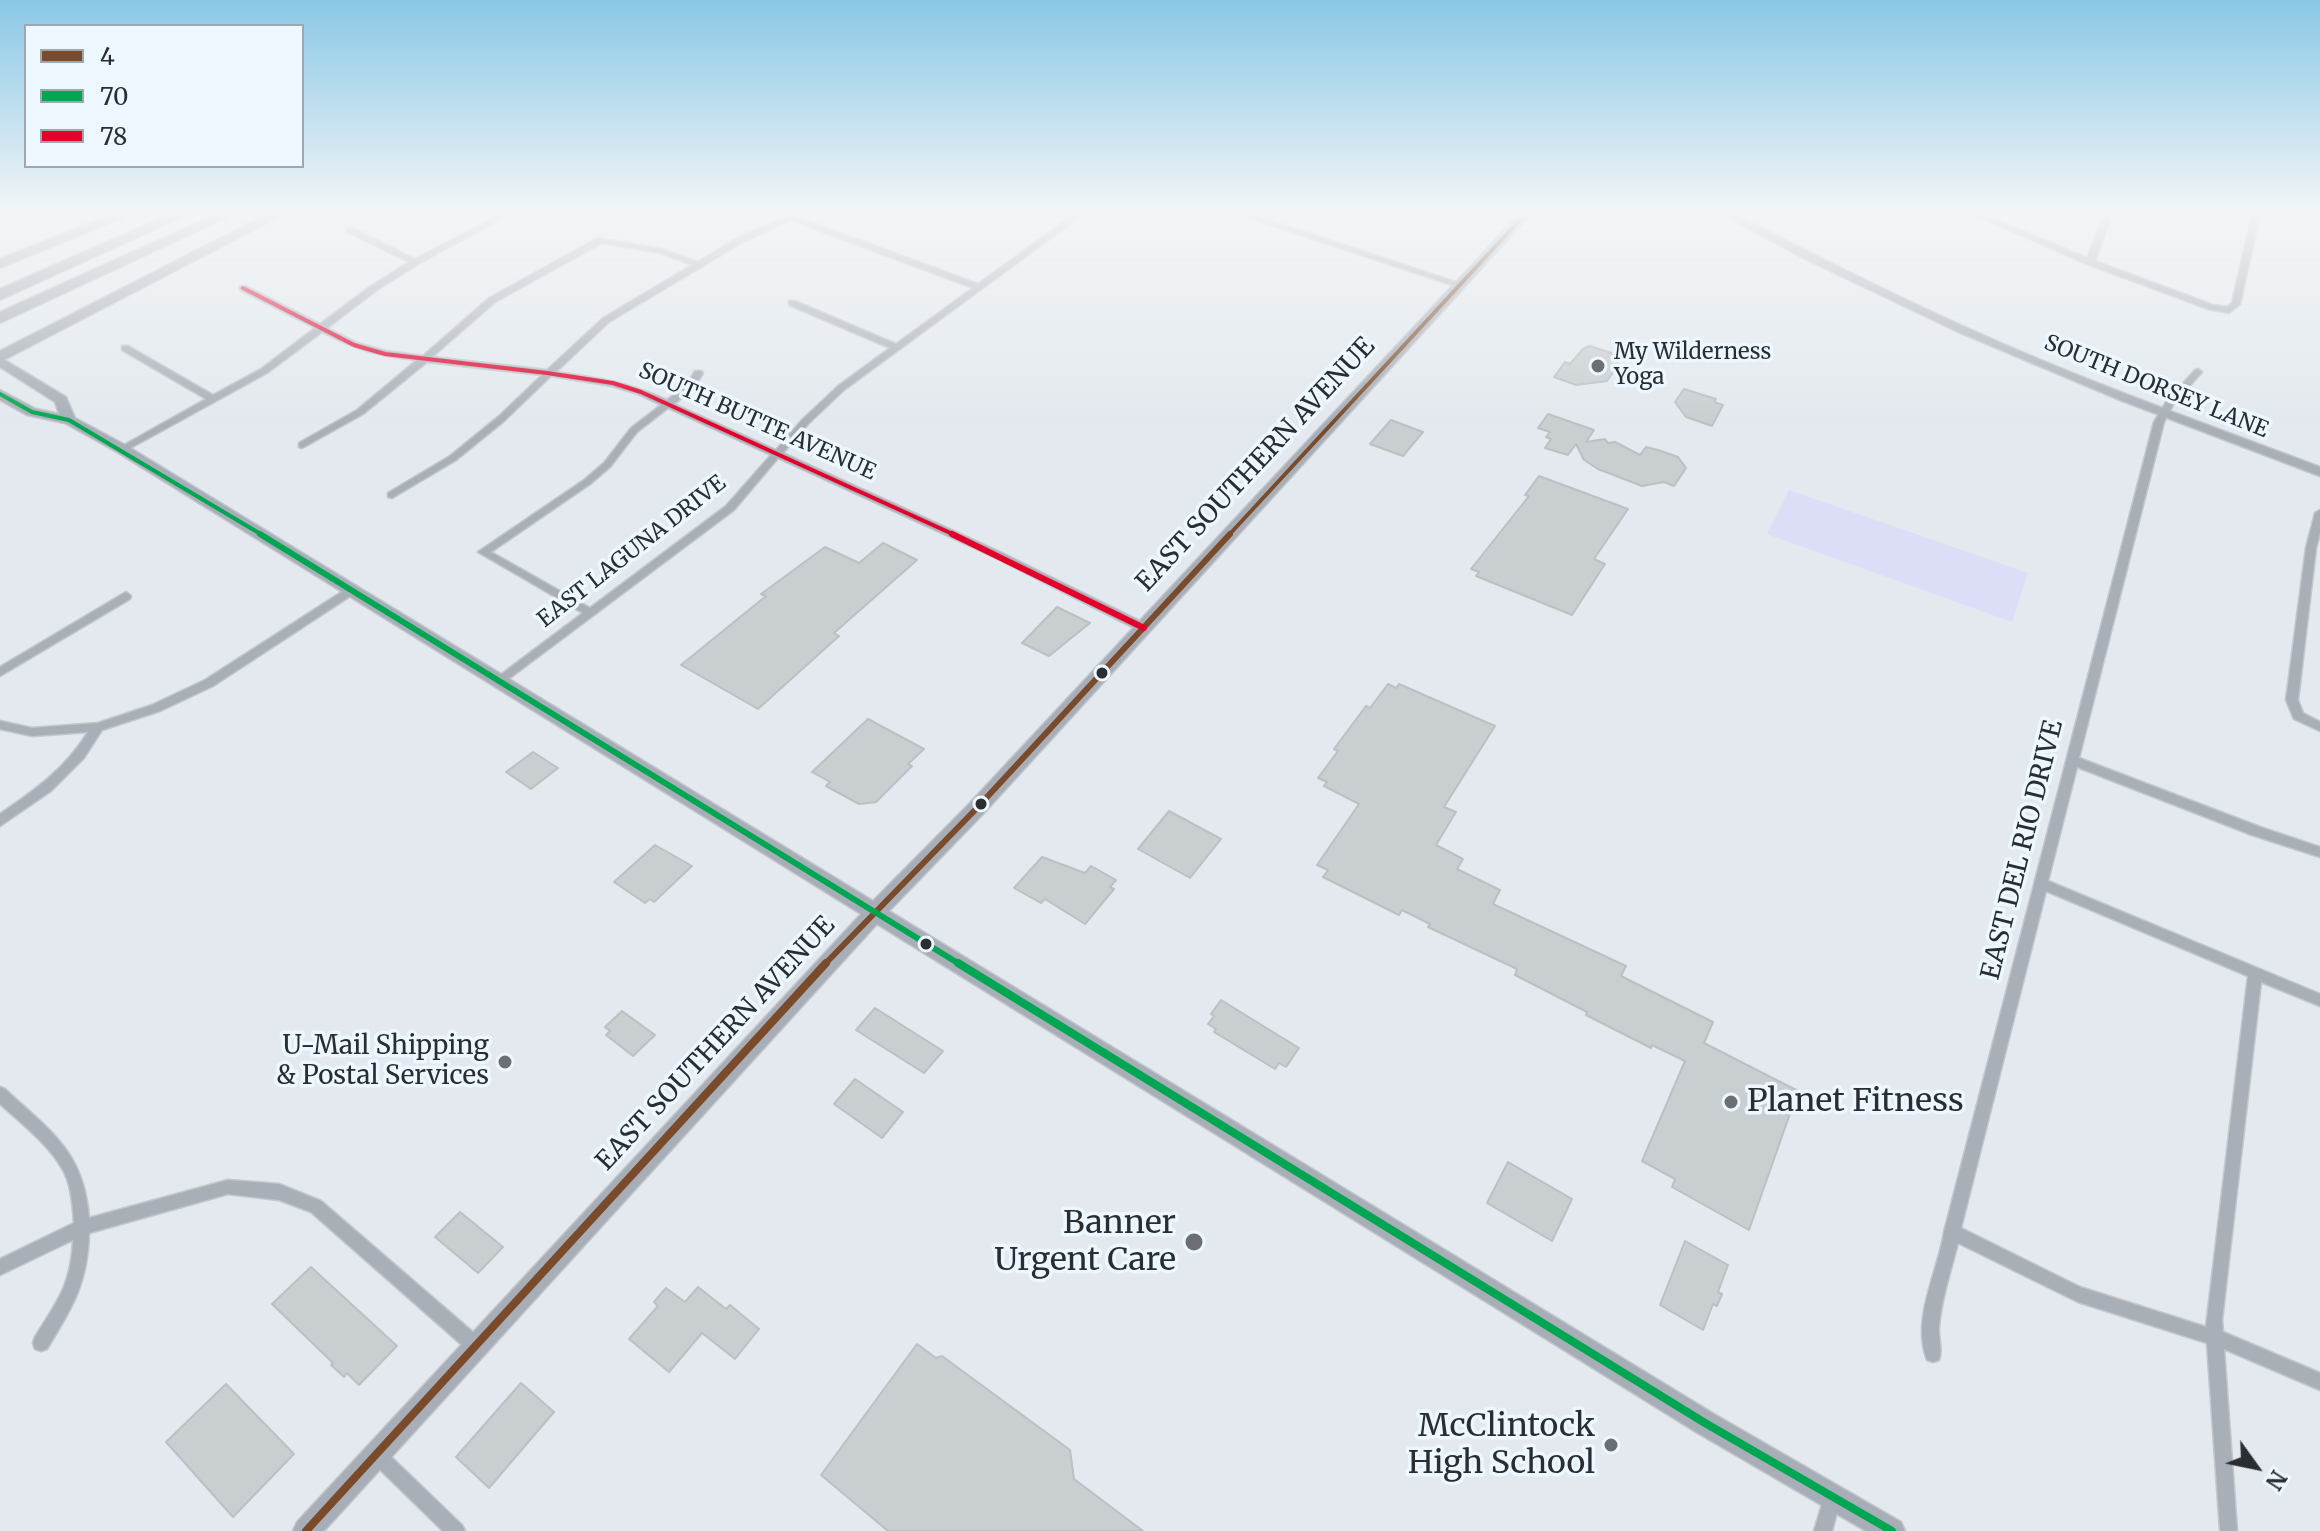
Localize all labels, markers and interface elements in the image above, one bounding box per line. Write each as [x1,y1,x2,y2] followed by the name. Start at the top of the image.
[24,24,304,168] legend
[100,41,115,72] text: 4
[100,81,129,112] text: 70
[100,121,127,152] text: 78
[2040,330,2272,444] street label: SOUTH DORSEY LANE
[1130,332,1382,598] street label: EAST SOUTHERN AVENUE
[1614,340,1771,392] place label: My Wilderness Yoga
[1589,357,1607,375] marker: My Wilderness Yoga
[634,358,880,486] street label: SOUTH BUTTE AVENUE
[533,470,731,634] street label: EAST LAGUNA DRIVE
[1094,665,1110,681] unlabelled marker
[1976,717,2070,983] street label: EAST DEL RIO DRIVE
[973,796,989,812] unlabelled marker
[590,911,842,1177] street label: EAST SOUTHERN AVENUE
[918,936,934,952] unlabelled marker
[276,1031,489,1092] place label: U-Mail Shipping & Postal Services
[496,1053,514,1071] marker: U-Mail Shipping & Postal Services
[1747,1083,1964,1121] place label: Planet Fitness
[1722,1093,1740,1111] marker: Planet Fitness
[994,1205,1176,1280] place label: Banner Urgent Care
[1183,1231,1205,1253] marker: Banner Urgent Care
[1408,1408,1595,1483] place label: McClintock High School
[2216,1427,2296,1507] north arrow
[1602,1436,1620,1454] marker: McClintock High School
[2260,1465,2293,1495] text: N

